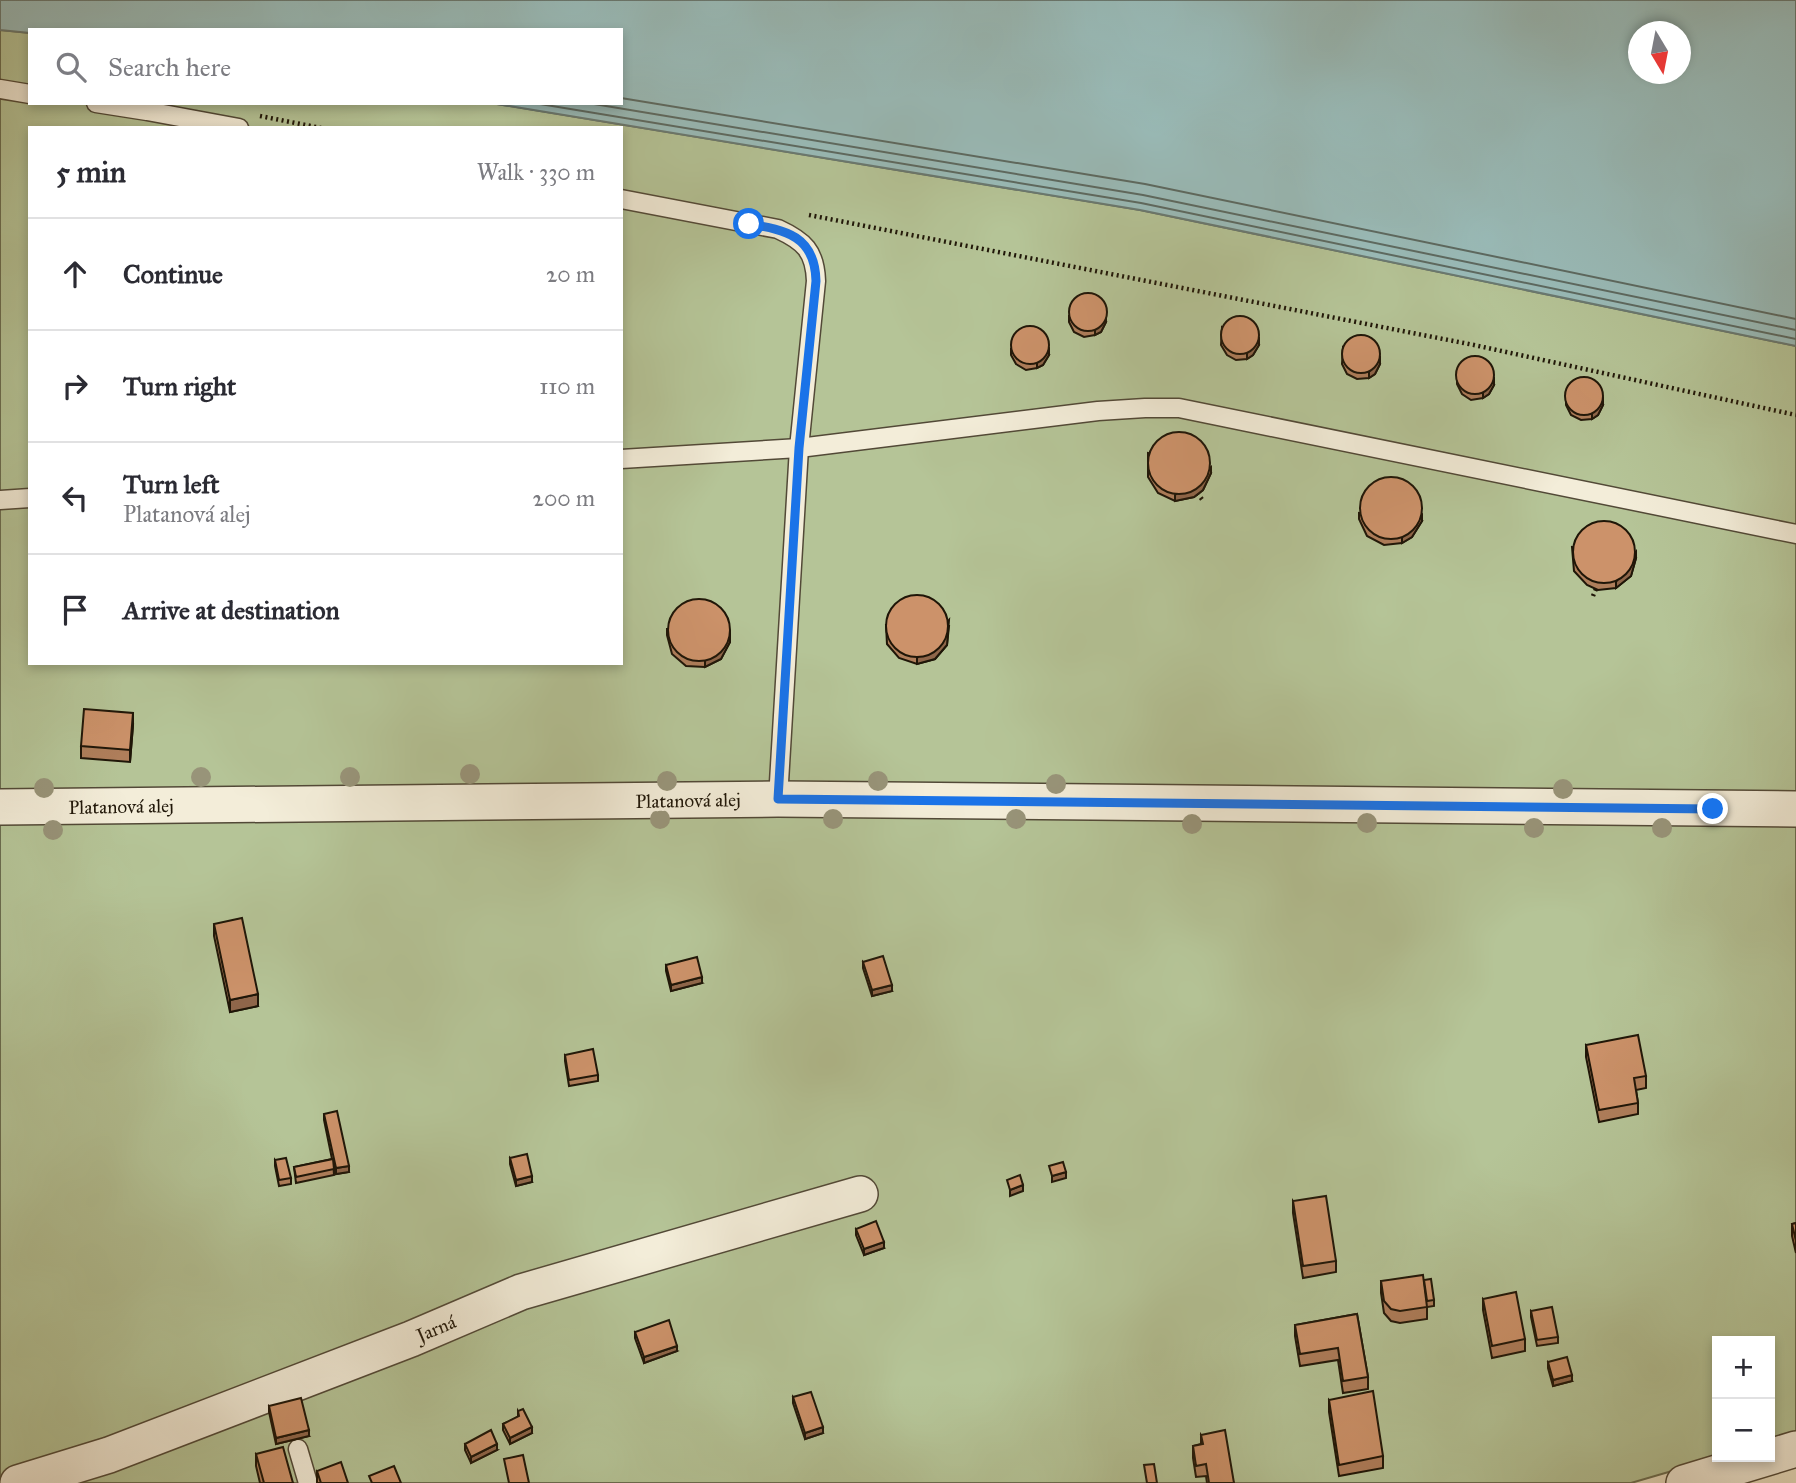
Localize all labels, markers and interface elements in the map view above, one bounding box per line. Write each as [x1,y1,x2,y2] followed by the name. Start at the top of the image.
[1628,21,1691,84] north arrow
[28,28,623,105] search box
[52,48,90,86] icon: search
[108,51,231,83] text: Search here
[56,154,126,190] text: 5 min
[477,158,595,186] text: Walk · 330 m
[733,208,764,239] route start
[56,255,94,293] icon: ahead
[123,258,223,290] text: Continue
[546,260,595,288] text: 20 m
[56,367,94,405] icon: right
[123,370,236,402] text: Turn right
[539,372,595,400] text: 110 m
[123,468,219,500] text: Turn left
[56,479,94,517] icon: left
[533,484,595,512] text: 200 m
[123,500,251,528] text: Platanová alej
[56,591,94,629] icon: arrive
[123,594,340,626] text: Arrive at destination
[635,788,741,813] street label: Platanová alej
[1697,793,1728,824] route end
[68,794,174,819] street label: Platanová alej
[411,1310,461,1349] street label: Jarná
[1712,1336,1775,1462] map controls
[1712,1336,1775,1399] button: +
[1712,1399,1775,1462] button: −

